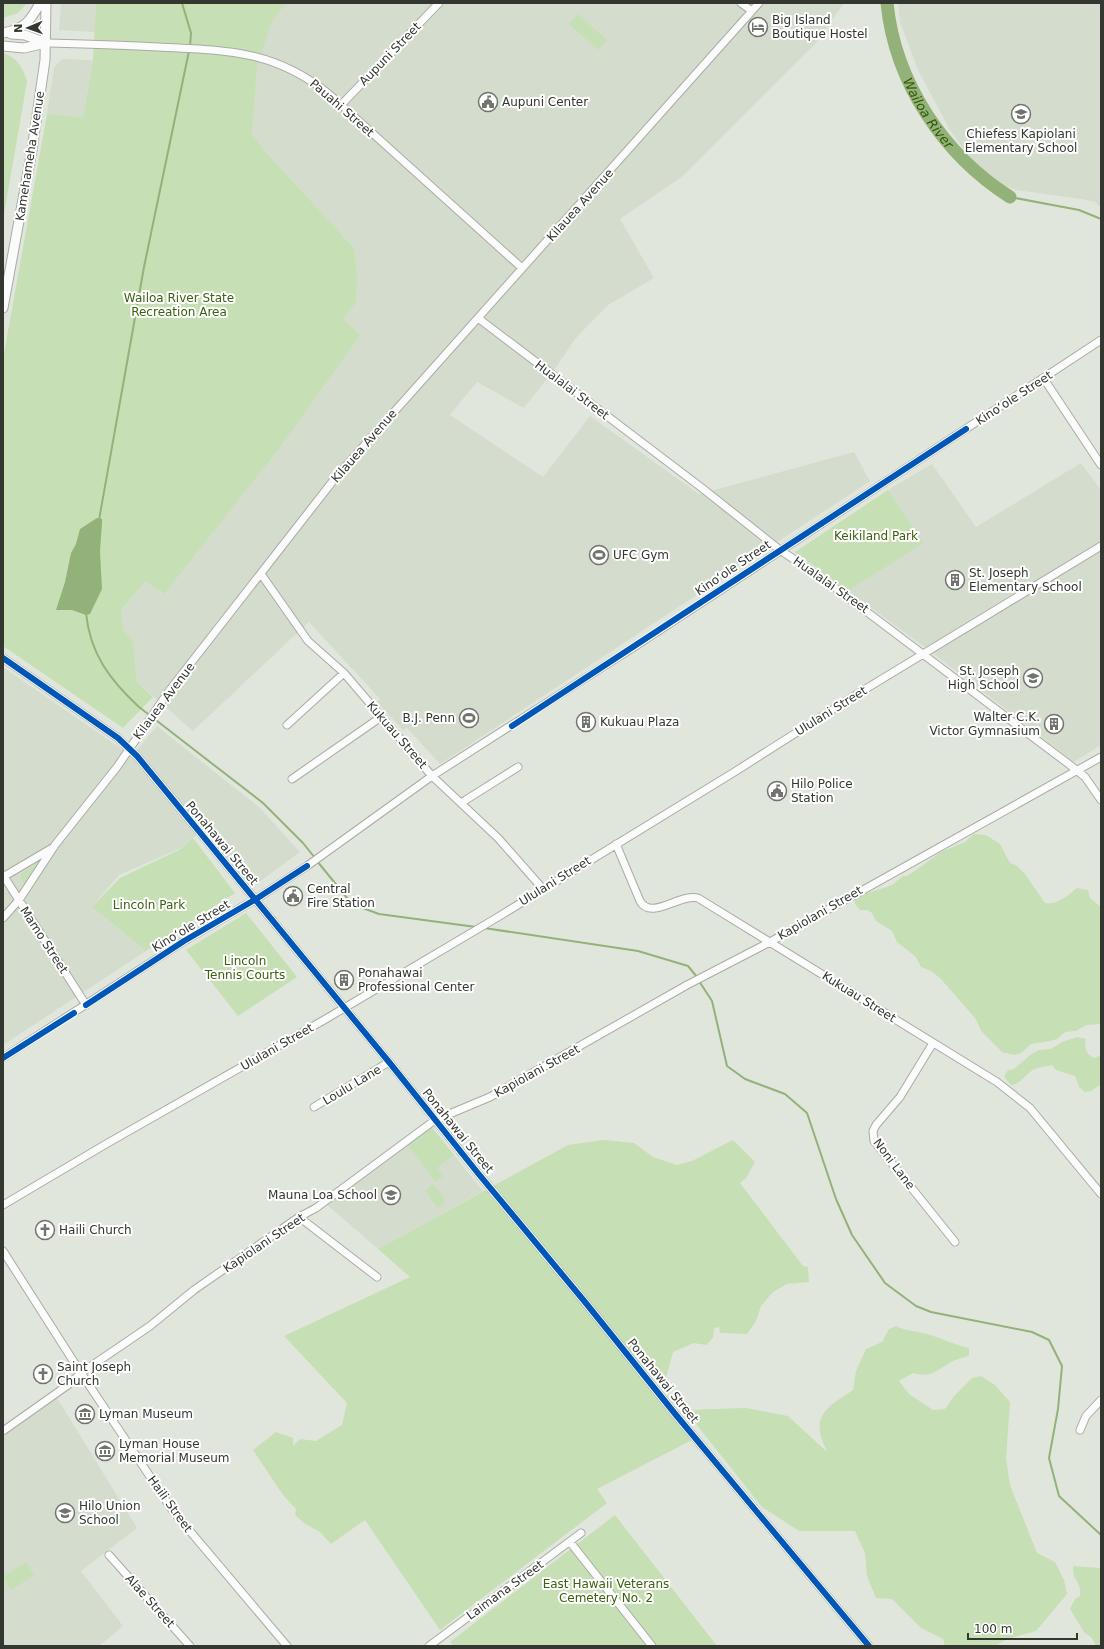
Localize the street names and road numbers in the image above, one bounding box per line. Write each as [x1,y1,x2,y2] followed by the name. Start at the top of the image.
[356,19,424,88] street label: Aupuni Street
[307,76,377,140] street label: Pauahi Street
[13,90,47,222] street label: Kamehameha Avenue
[544,166,616,244] street label: Kilauea Avenue
[532,358,612,423] street label: Hualalai Street
[973,368,1055,428] street label: Kinoʻole Street
[328,406,400,486] street label: Kilauea Avenue
[692,537,774,598] street label: Kinoʻole Street
[791,554,872,616] street label: Hualalai Street
[131,660,197,742] street label: Kilauea Avenue
[793,683,870,739] street label: Ululani Street
[364,699,430,772] street label: Kukuau Street
[183,798,261,888] street label: Ponahawai Street
[517,853,594,909] street label: Ululani Street
[775,883,865,943] street label: Kapiolani Street
[150,897,233,955] street label: Kinoʻole Street
[17,904,71,976] street label: Mamo Street
[820,969,899,1025] street label: Kukuau Street
[238,1020,316,1073] street label: Ululani Street
[492,1042,582,1100] street label: Kapiolani Street
[320,1062,384,1108] street label: Loulu Lane
[420,1086,497,1176] street label: Ponahawai Street
[870,1136,918,1192] street label: Noni Lane
[221,1210,308,1275] street label: Kapiolani Street
[625,1336,702,1426] street label: Ponahawai Street
[145,1473,195,1535] street label: Haili Street
[464,1557,546,1623] street label: Laimana Street
[123,1572,178,1631] street label: Alae Street

